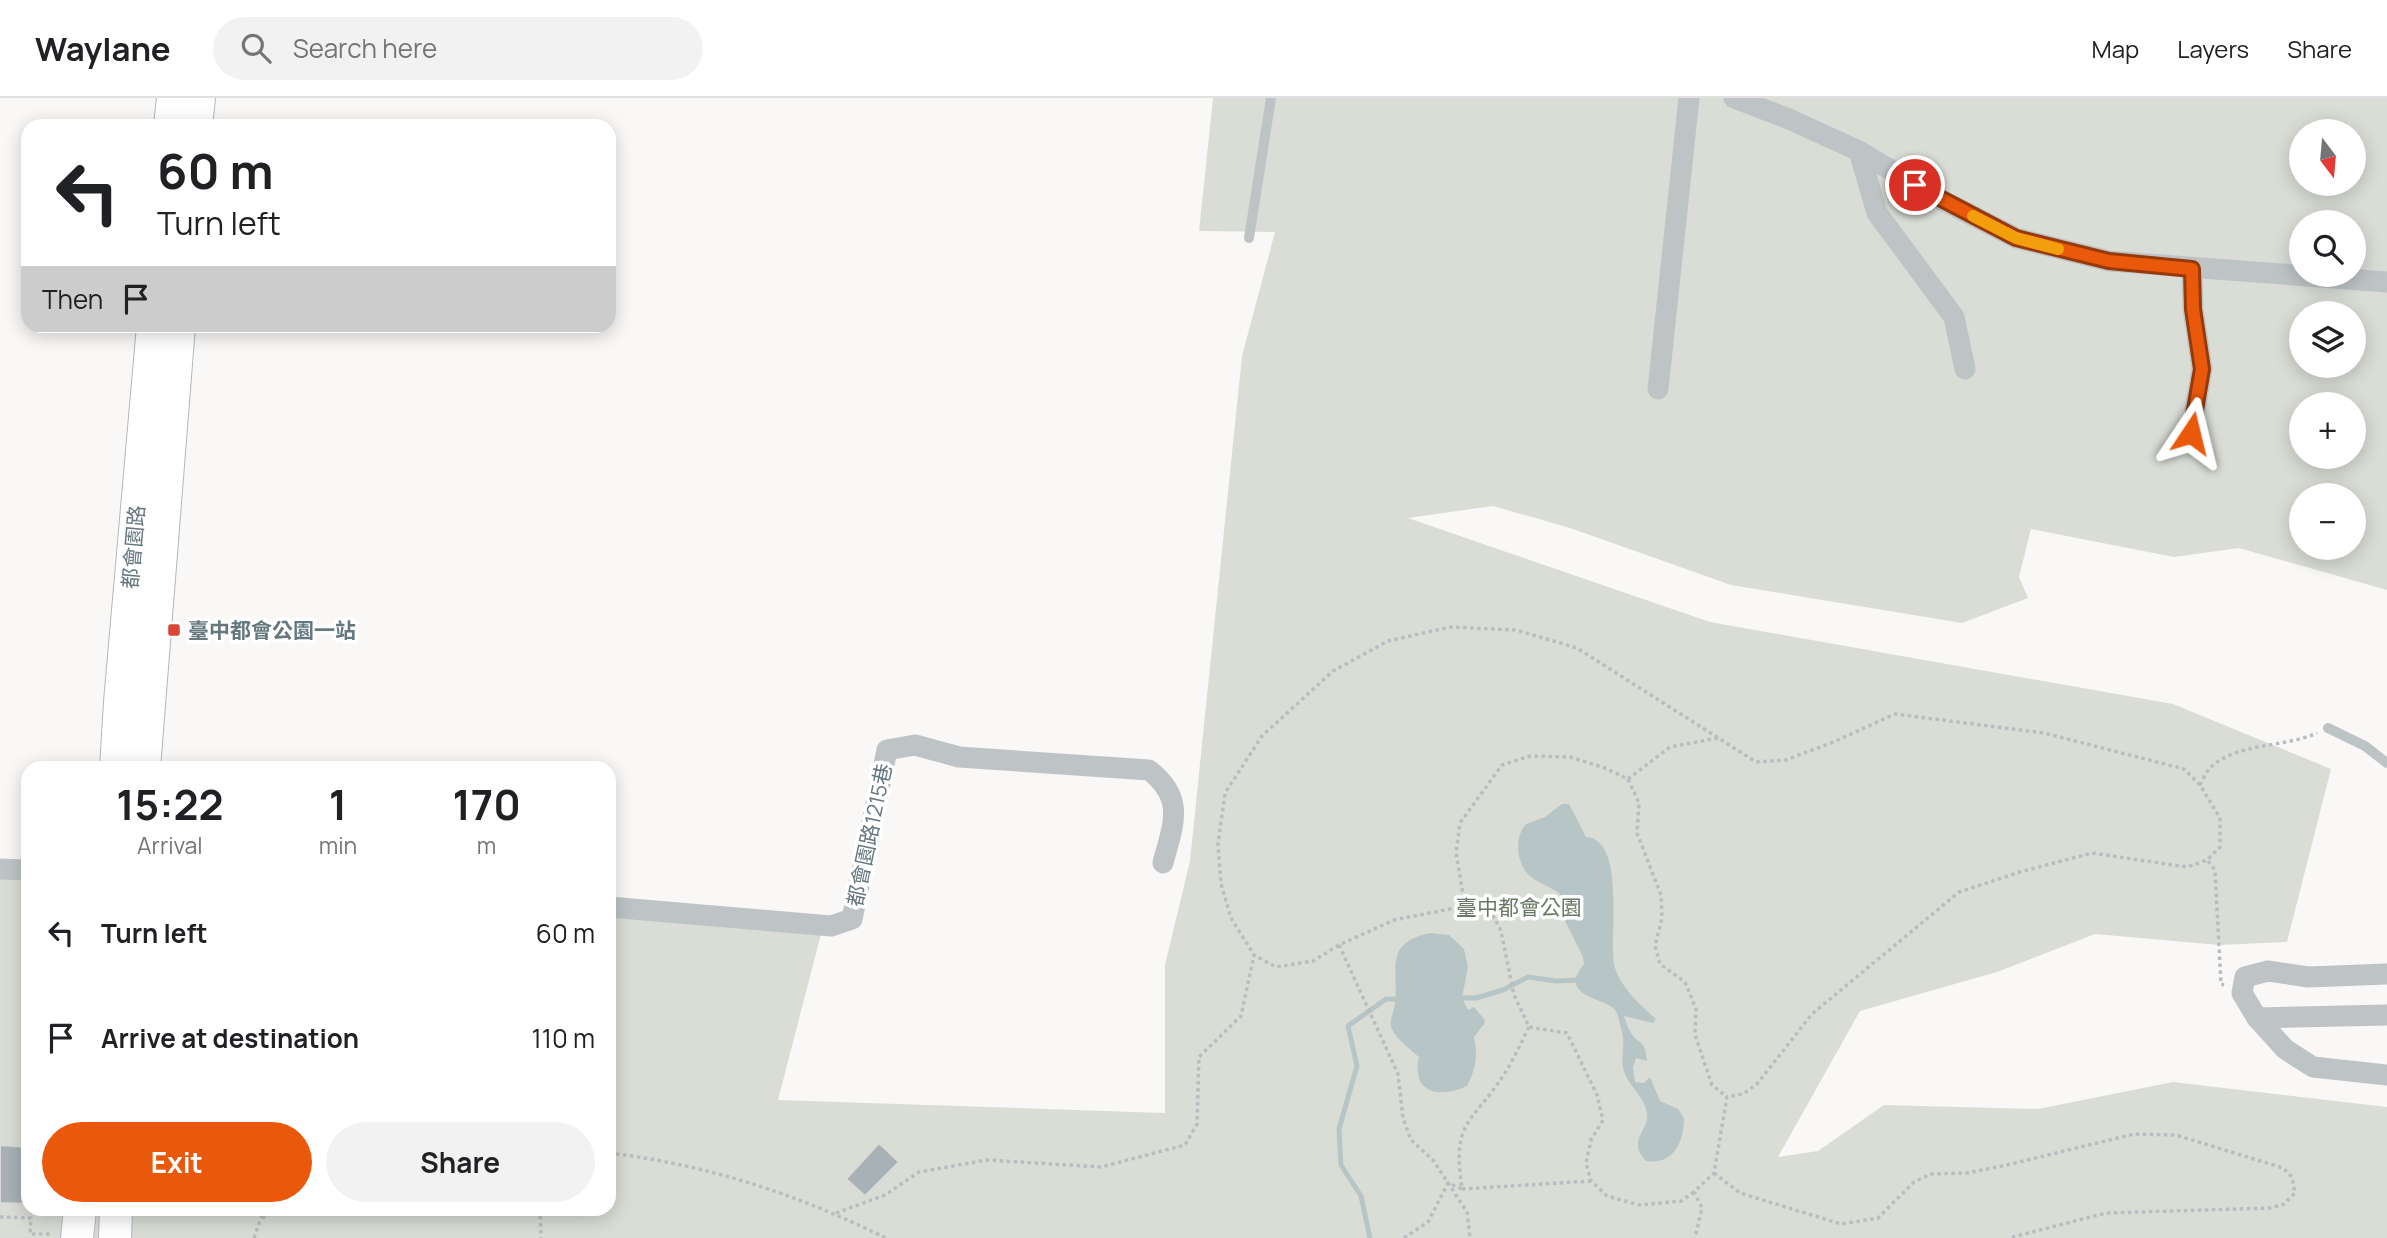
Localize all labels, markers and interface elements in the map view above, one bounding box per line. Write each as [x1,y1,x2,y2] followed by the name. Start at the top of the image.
[213,17,703,80] search box
[35,26,171,71] text: Waylane
[237,29,275,67] icon: search
[293,30,437,66] text: Search here
[2092,32,2139,65] text: Map
[2177,32,2249,65] text: Layers
[2287,32,2352,65] text: Share
[2289,119,2366,196] north arrow
[2289,119,2366,560] map controls
[157,137,274,204] text: 60 m
[42,147,133,238] icon: left
[1885,155,1945,215] pin
[1896,166,1934,204] icon: arrive
[157,201,281,245] text: Turn left
[2289,210,2366,287] button: search
[117,280,155,318] icon: arrive
[42,281,103,317] text: Then
[2289,301,2366,378] button: layers
[2289,392,2366,469] button: +
[2154,396,2228,470] position arrow
[2289,483,2366,560] button: −
[115,504,151,590] street label: 都會園路
[188,616,356,644] place label: 臺中都會公園一站
[166,622,182,638] marker: 臺中都會公園一站
[840,761,898,909] street label: 都會園路1215巷
[116,775,224,833] text: 15:22
[329,775,347,833] text: 1
[452,775,521,833] text: 170
[137,829,203,861] text: Arrival
[319,829,357,861] text: min
[477,829,496,861] text: m
[1456,893,1582,921] park label: 臺中都會公園
[42,914,80,952] icon: left
[101,915,208,951] text: Turn left
[536,915,595,951] text: 60 m
[42,1019,80,1057] icon: arrive
[101,1020,359,1056] text: Arrive at destination
[532,1020,595,1056] text: 110 m
[42,1122,312,1202] button: Exit
[326,1122,595,1202] button: Share

